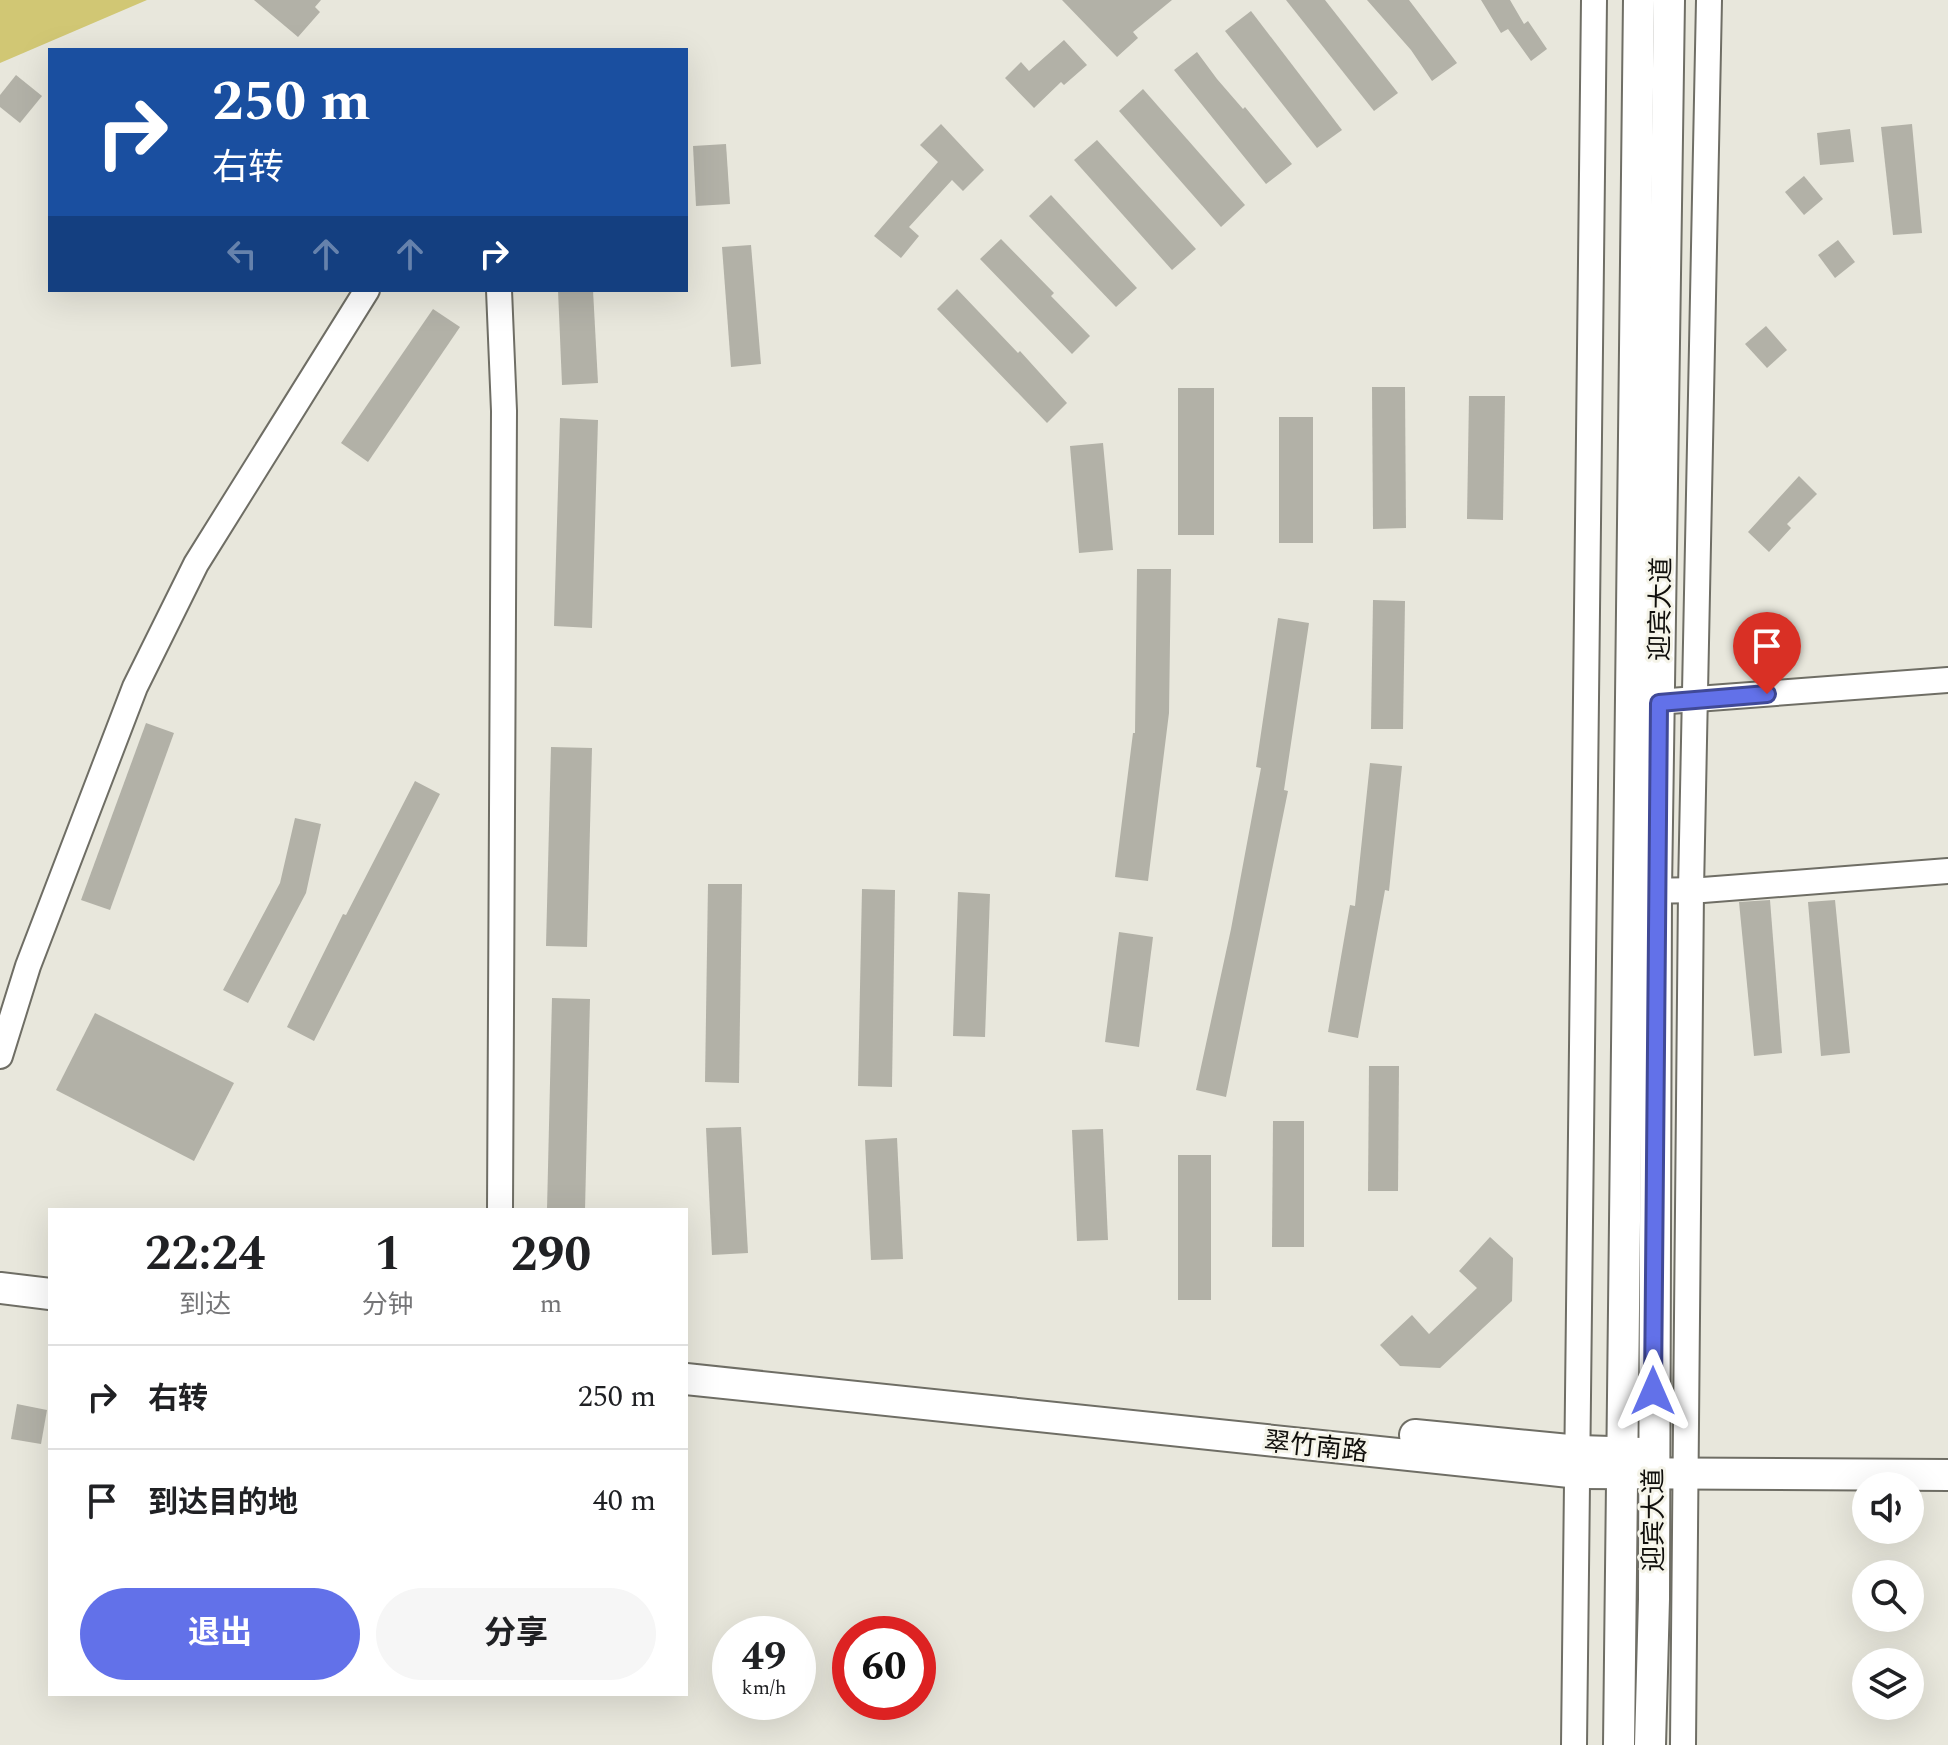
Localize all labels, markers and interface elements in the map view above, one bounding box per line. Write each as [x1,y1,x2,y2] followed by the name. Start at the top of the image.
[212,60,371,145] text: 250 m
[80,80,184,184] icon: right
[212,141,284,196] text: 右转
[220,232,264,276] icon: left
[304,232,348,276] icon: ahead
[388,232,432,276] icon: ahead
[472,232,516,276] icon: right
[1640,557,1682,661] street label: 迎宾大道
[1733,612,1801,694] pin
[1745,624,1789,668] icon: arrive
[145,1218,265,1291] text: 22:24
[374,1218,401,1291] text: 1
[511,1219,591,1292] text: 290
[540,1284,562,1324] text: m
[179,1285,231,1325] text: 到达
[362,1285,414,1325] text: 分钟
[1611,1349,1695,1433] position arrow
[578,1374,656,1420] text: 250 m
[80,1375,124,1419] icon: right
[148,1376,208,1422] text: 右转
[1262,1422,1370,1472] street label: 翠竹南路
[1634,1468,1674,1572] street label: 迎宾大道
[1852,1472,1924,1720] map controls
[1852,1472,1924,1544] button: sound
[593,1478,656,1524] text: 40 m
[80,1479,124,1523] icon: arrive
[148,1480,298,1526] text: 到达目的地
[1852,1560,1924,1632] button: search
[80,1588,360,1680] button: 退出
[376,1588,656,1680] button: 分享
[832,1616,936,1720] speed limit sign: 60
[742,1627,786,1688] text: 49
[1852,1648,1924,1720] button: layers
[742,1673,787,1703] text: km/h

